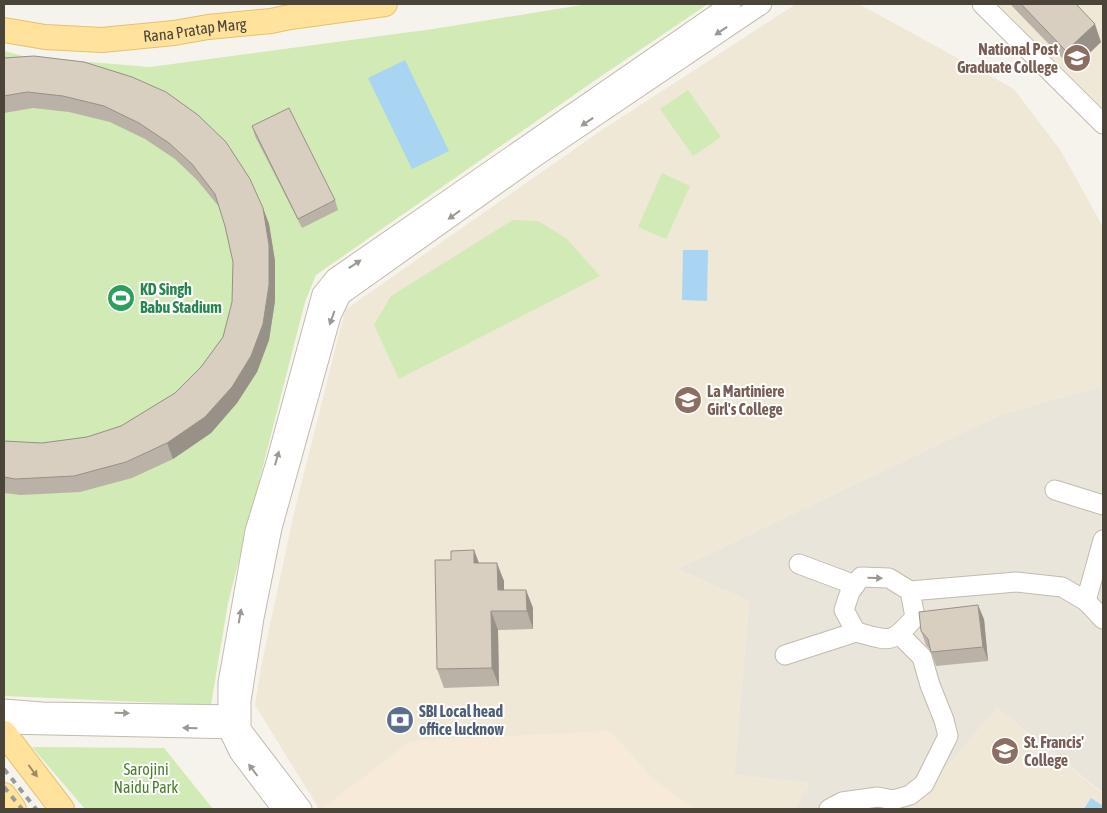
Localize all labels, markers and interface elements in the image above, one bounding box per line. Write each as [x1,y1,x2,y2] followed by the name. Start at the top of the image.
[142,14,247,45] street label: Rana Pratap Marg
[715,26,728,36] one-way arrow
[957,40,1058,76] place label: National Post Graduate College
[1062,43,1092,73] school or university icon: National Post Graduate College
[580,117,593,127] one-way arrow
[447,210,460,220] one-way arrow
[348,259,361,269] one-way arrow
[140,280,222,316] place label: KD Singh Babu Stadium
[106,283,136,313] sports icon: KD Singh Babu Stadium
[328,311,336,326] one-way arrow
[707,382,785,418] place label: La Martiniere Girl's College
[673,385,703,415] school or university icon: La Martiniere Girl's College
[274,451,282,466] one-way arrow
[867,574,883,582] one-way arrow
[236,609,244,624] one-way arrow
[419,702,504,738] place label: SBI Local head office lucknow
[385,705,415,735] bank icon: SBI Local head office lucknow
[115,709,131,717] one-way arrow
[181,724,197,732] one-way arrow
[1024,733,1084,769] place label: St. Francis' College
[990,736,1020,766] school or university icon: St. Francis' College
[114,760,178,796] park label: Sarojini Naidu Park
[248,763,258,777] one-way arrow
[28,764,38,778] one-way arrow

